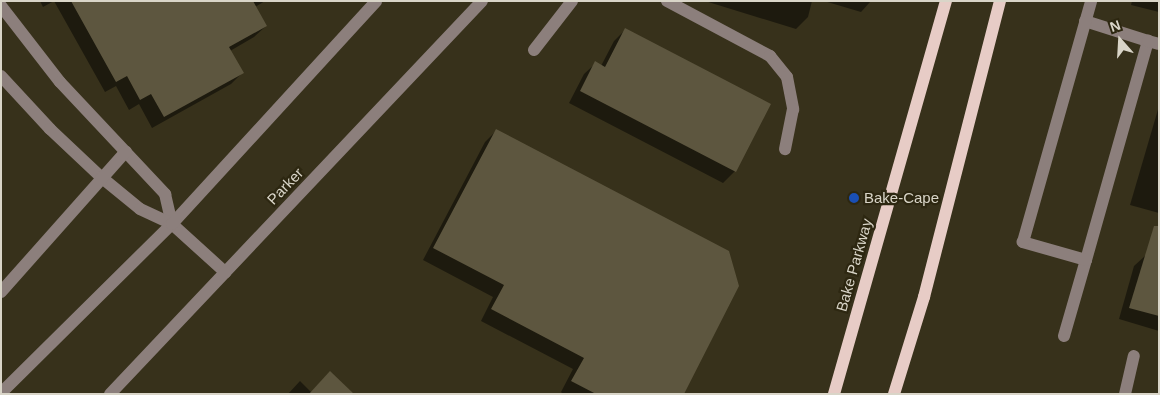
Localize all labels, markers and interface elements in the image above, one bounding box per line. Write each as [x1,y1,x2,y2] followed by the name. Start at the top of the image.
[1095,15,1145,65] north arrow
[1108,17,1123,35] text: N
[263,164,307,208] street label: Parker
[864,189,939,207] place label: Bake-Cape
[848,192,860,204] marker: Bake-Cape
[832,216,876,314] street label: Bake Parkway

